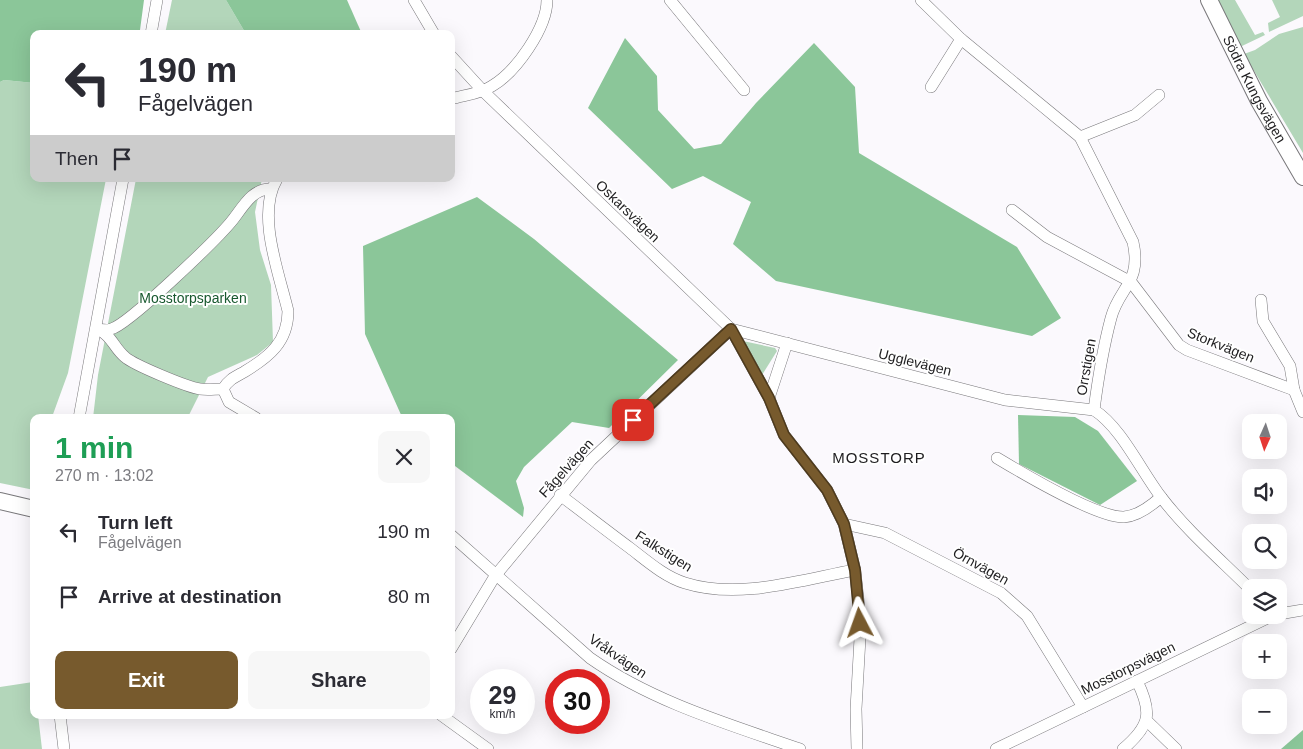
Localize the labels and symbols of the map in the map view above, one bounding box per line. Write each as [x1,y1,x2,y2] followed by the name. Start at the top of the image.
[1220,33,1289,146] street label: Södra Kungsvägen
[593,177,663,245] street label: Oskarsvägen
[139,290,247,306] park label: Mosstorpsparken
[1185,324,1257,366] street label: Storkvägen
[1073,337,1099,397] street label: Orrstigen
[877,345,953,379] street label: Ugglevägen
[612,399,654,441] pin
[1242,414,1288,459] north arrow
[536,435,596,501] street label: Fågelvägen
[832,449,926,466] district label: MOSSTORP
[633,527,695,575] street label: Falkstigen
[950,543,1012,588] street label: Örnvägen
[833,596,885,648] position arrow
[586,631,650,681] street label: Vråkvägen
[1078,638,1178,698] street label: Mosstorpsvägen
[545,669,610,734] speed limit sign: 30

